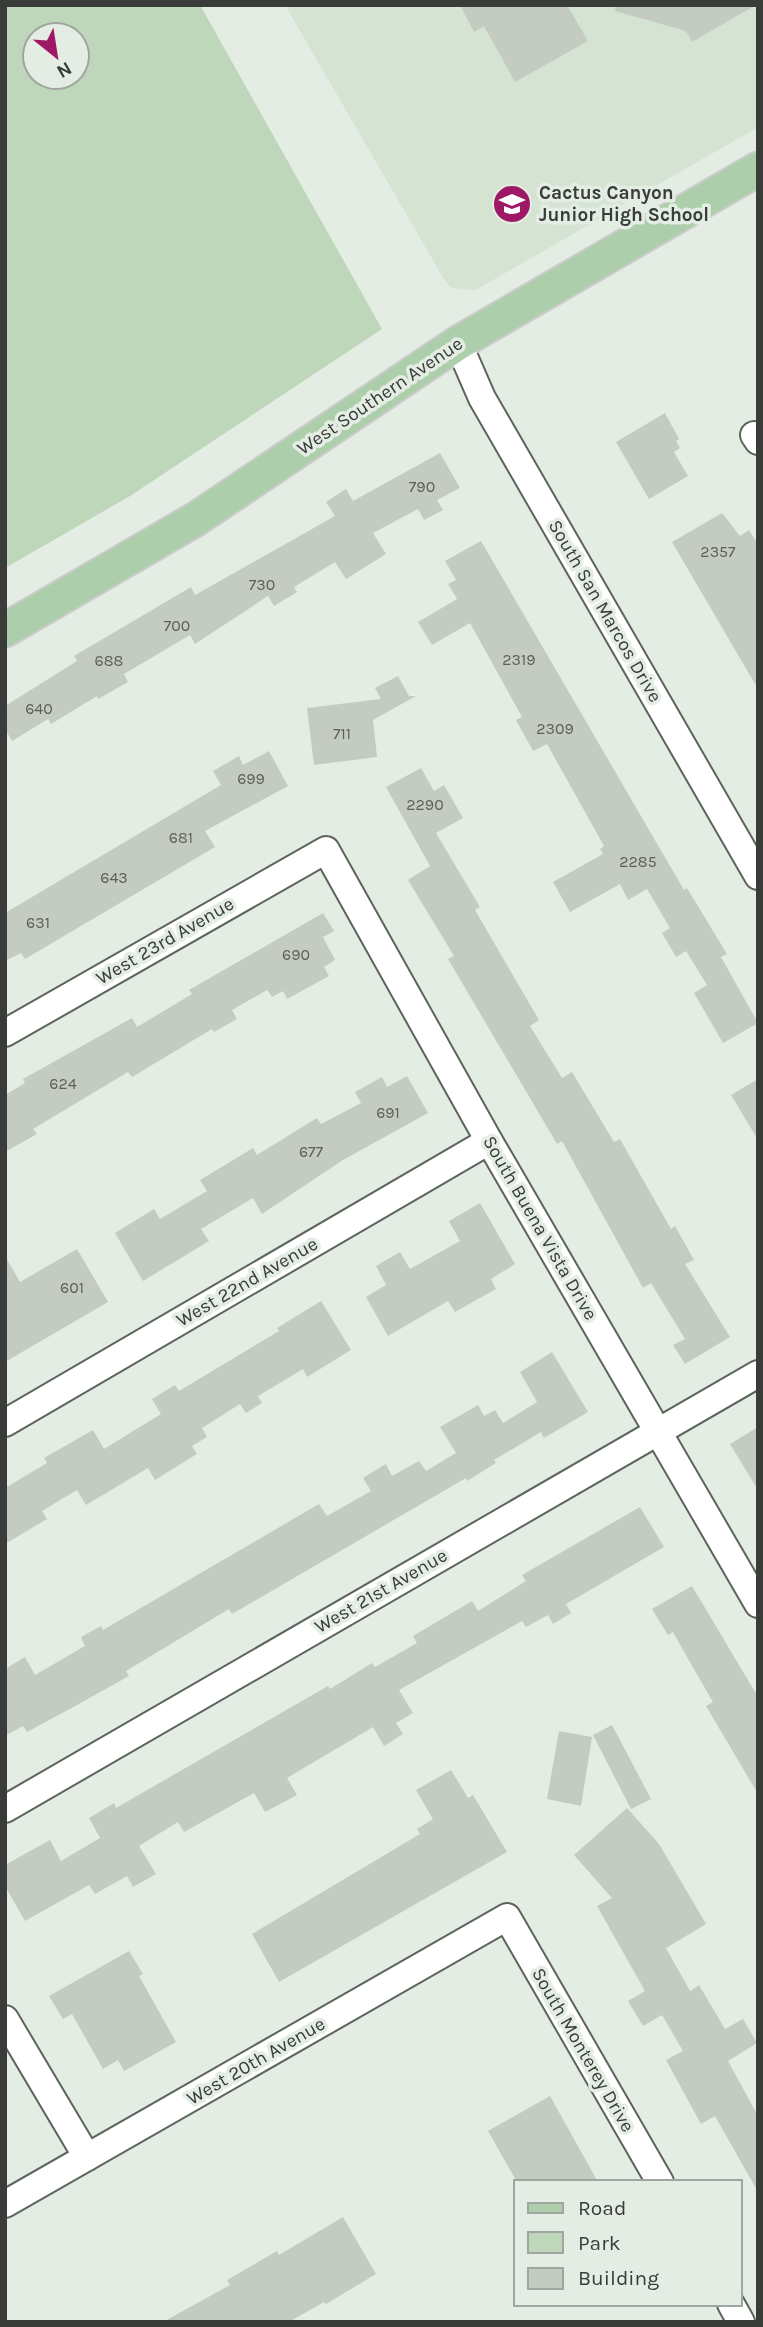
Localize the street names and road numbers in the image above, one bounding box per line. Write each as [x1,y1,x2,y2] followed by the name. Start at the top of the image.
[293,332,467,460] street label: West Southern Avenue
[544,516,666,706] street label: South San Marcos Drive
[92,893,238,989] street label: West 23rd Avenue
[478,1132,602,1324] street label: South Buena Vista Drive
[172,1233,322,1331] street label: West 22nd Avenue
[311,1544,451,1638] street label: West 21st Avenue
[527,1964,639,2136] street label: South Monterey Drive
[183,2013,329,2109] street label: West 20th Avenue

